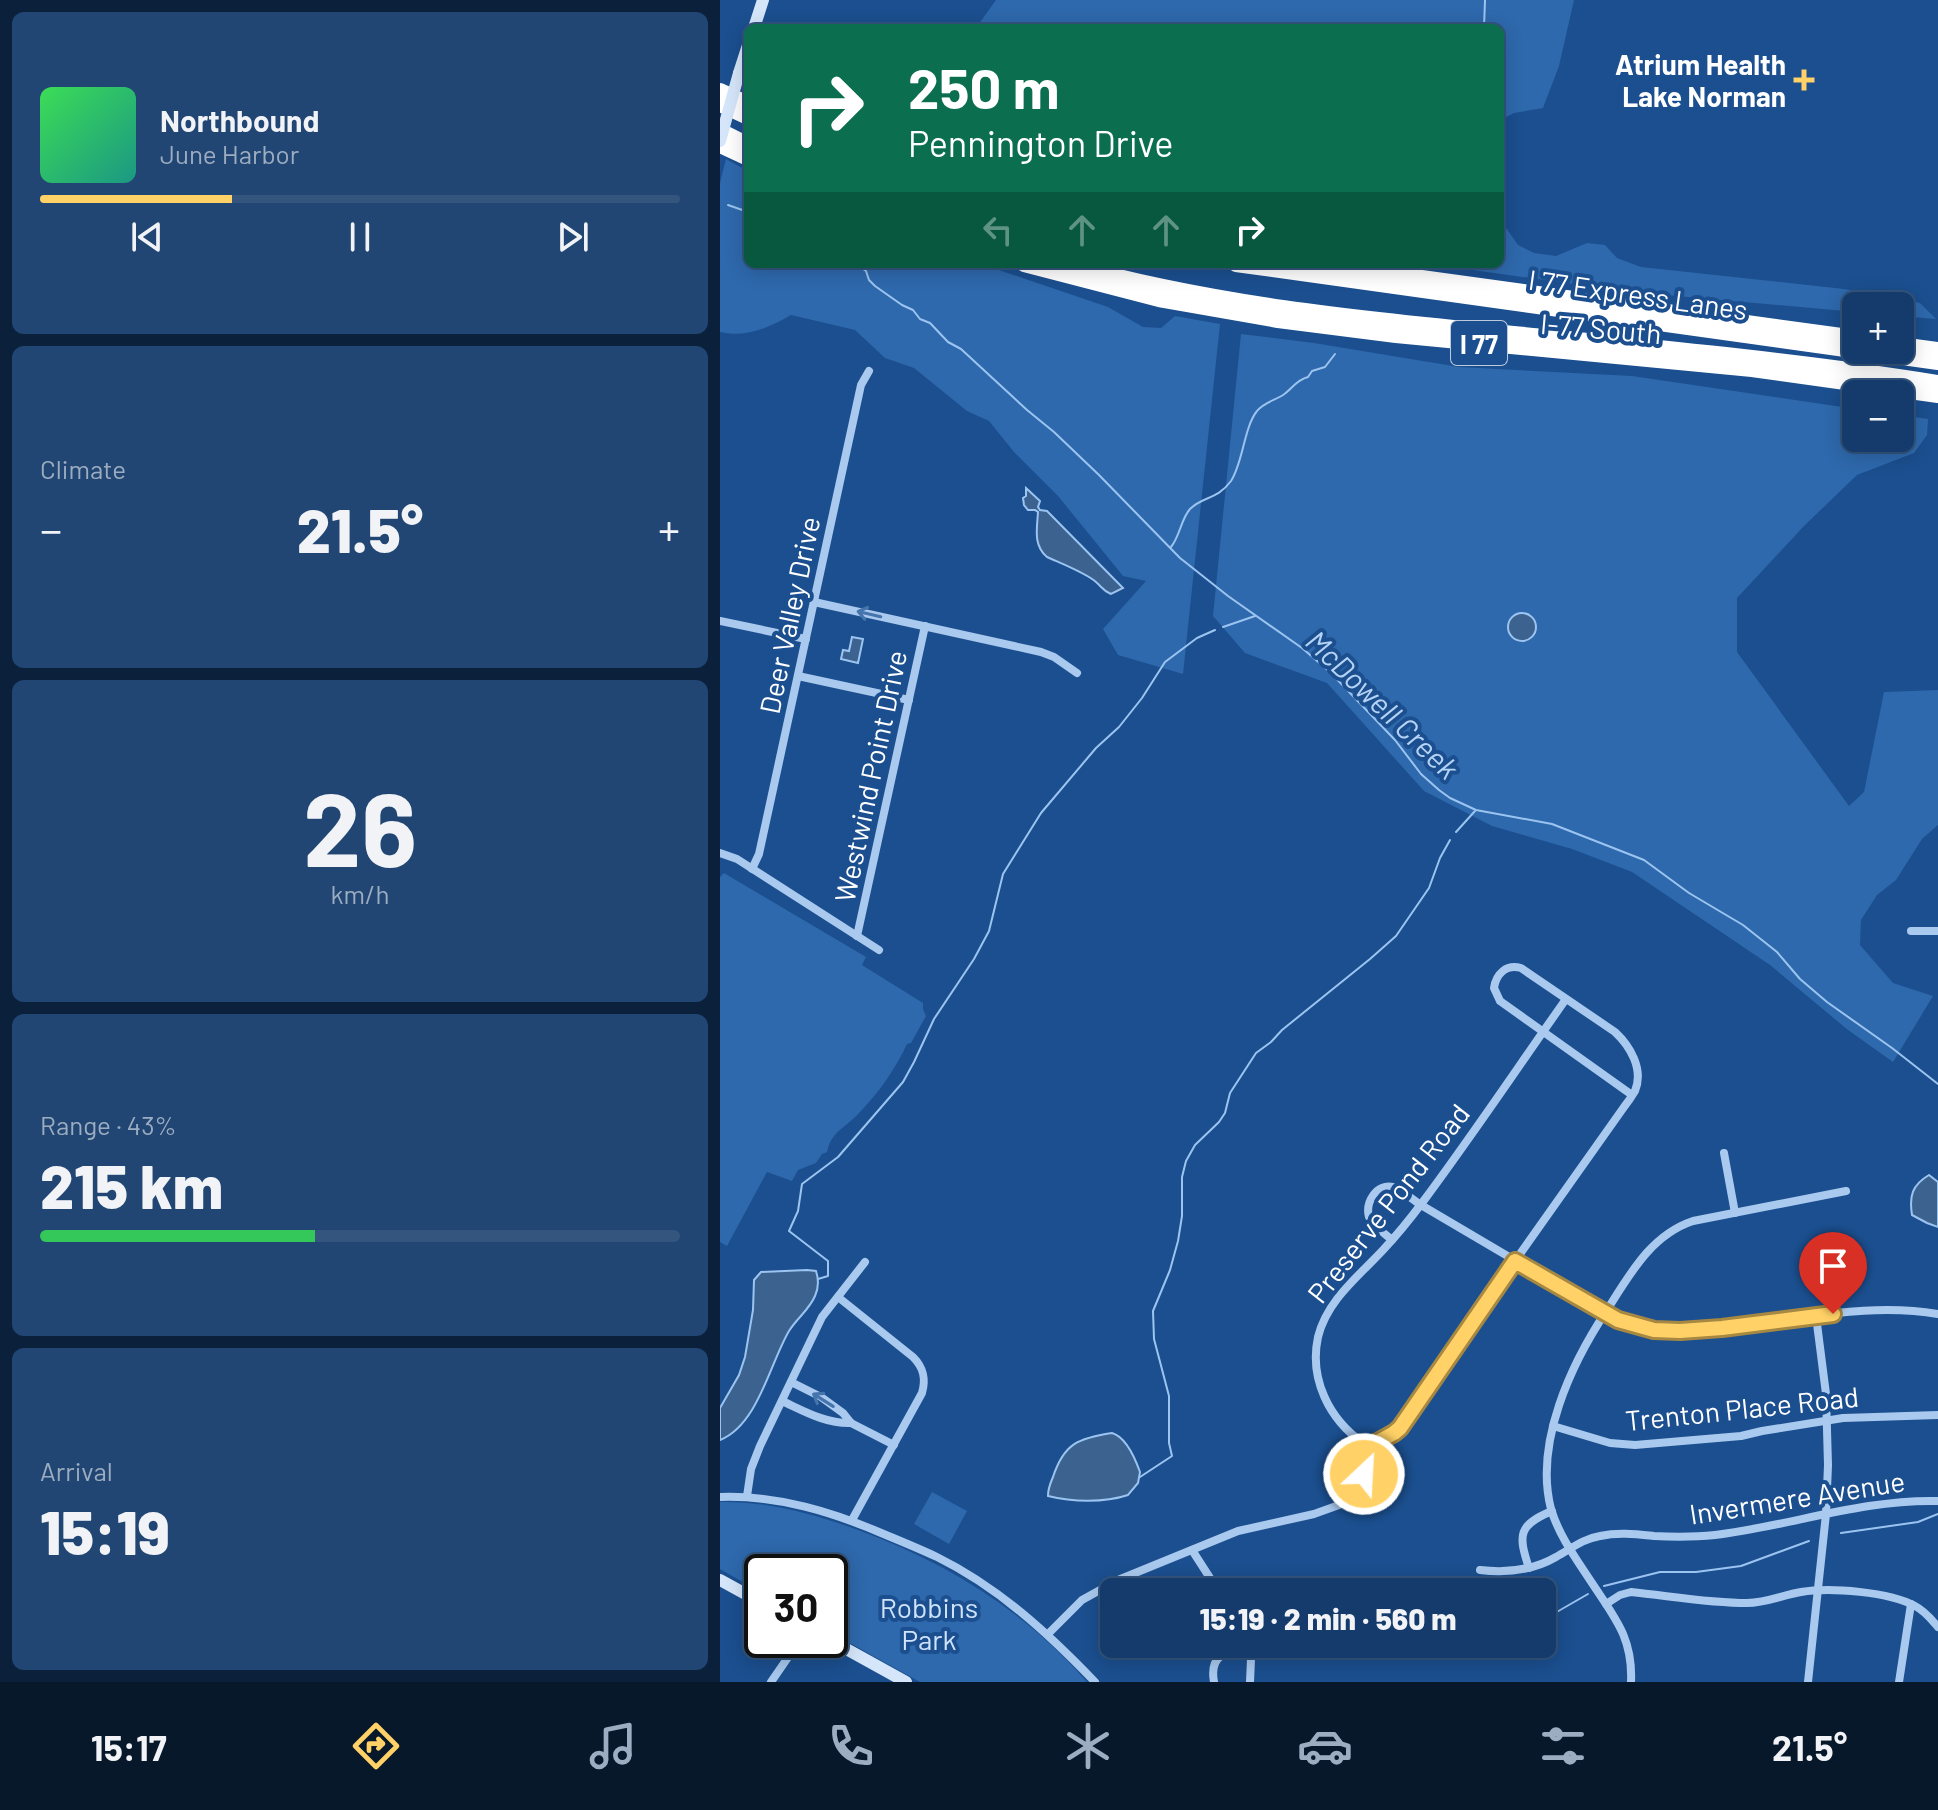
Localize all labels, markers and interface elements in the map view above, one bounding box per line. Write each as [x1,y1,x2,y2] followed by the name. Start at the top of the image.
[1615,47,1786,113] place label: Atrium Health Lake Norman
[908,53,1059,120] text: 250 m
[776,56,880,160] icon: right
[1793,69,1815,91] marker: Atrium Health Lake Norman
[160,102,319,138] text: Northbound
[908,121,1174,164] text: Pennington Drive
[160,138,299,169] text: June Harbor
[976,208,1020,252] icon: left
[1060,208,1104,252] icon: ahead
[1144,208,1188,252] icon: ahead
[1228,208,1272,252] icon: right
[125,215,169,259] icon: previous
[338,215,382,259] icon: pause
[551,215,595,259] icon: next
[1526,262,1750,326] street label: I 77 Express Lanes
[1842,292,1914,452] map controls
[1842,292,1914,364] button: +
[1539,306,1663,350] street label: I-77 South
[1451,321,1507,365] road number: I 77
[1842,380,1914,452] button: −
[40,453,126,484] text: Climate
[297,493,423,565] text: 21.5°
[40,502,62,555] text: −
[658,502,680,555] text: +
[752,513,826,717] street label: Deer Valley Drive
[857,606,883,621] one-way arrow
[1299,622,1467,786] water label: McDowell Creek
[827,647,913,905] street label: Westwind Point Drive
[303,763,417,888] text: 26
[331,878,389,909] text: km/h
[1300,1097,1476,1309] street label: Preserve Pond Road
[40,1109,177,1140] text: Range · 43%
[40,1149,223,1221] text: 215 km
[1799,1232,1867,1314] pin
[1811,1244,1855,1288] icon: arrive
[1624,1379,1860,1437] street label: Trenton Place Road
[812,1391,835,1407] one-way arrow
[1322,1432,1406,1516] position arrow
[40,1455,113,1486] text: Arrival
[1687,1463,1907,1531] street label: Invermere Avenue
[40,1495,170,1567] text: 15:19
[744,1554,848,1658] speed limit sign: 30
[880,1590,978,1656] park label: Robbins Park
[1199,1600,1457,1636] text: 15:19 · 2 min · 560 m
[348,1718,404,1774] icon: directions
[585,1718,641,1774] icon: music
[823,1718,879,1774] icon: phone
[1060,1718,1116,1774] icon: climate
[1297,1718,1353,1774] icon: car
[1535,1718,1591,1774] icon: filters
[91,1725,167,1768] text: 15:17
[1772,1725,1847,1768] text: 21.5°

